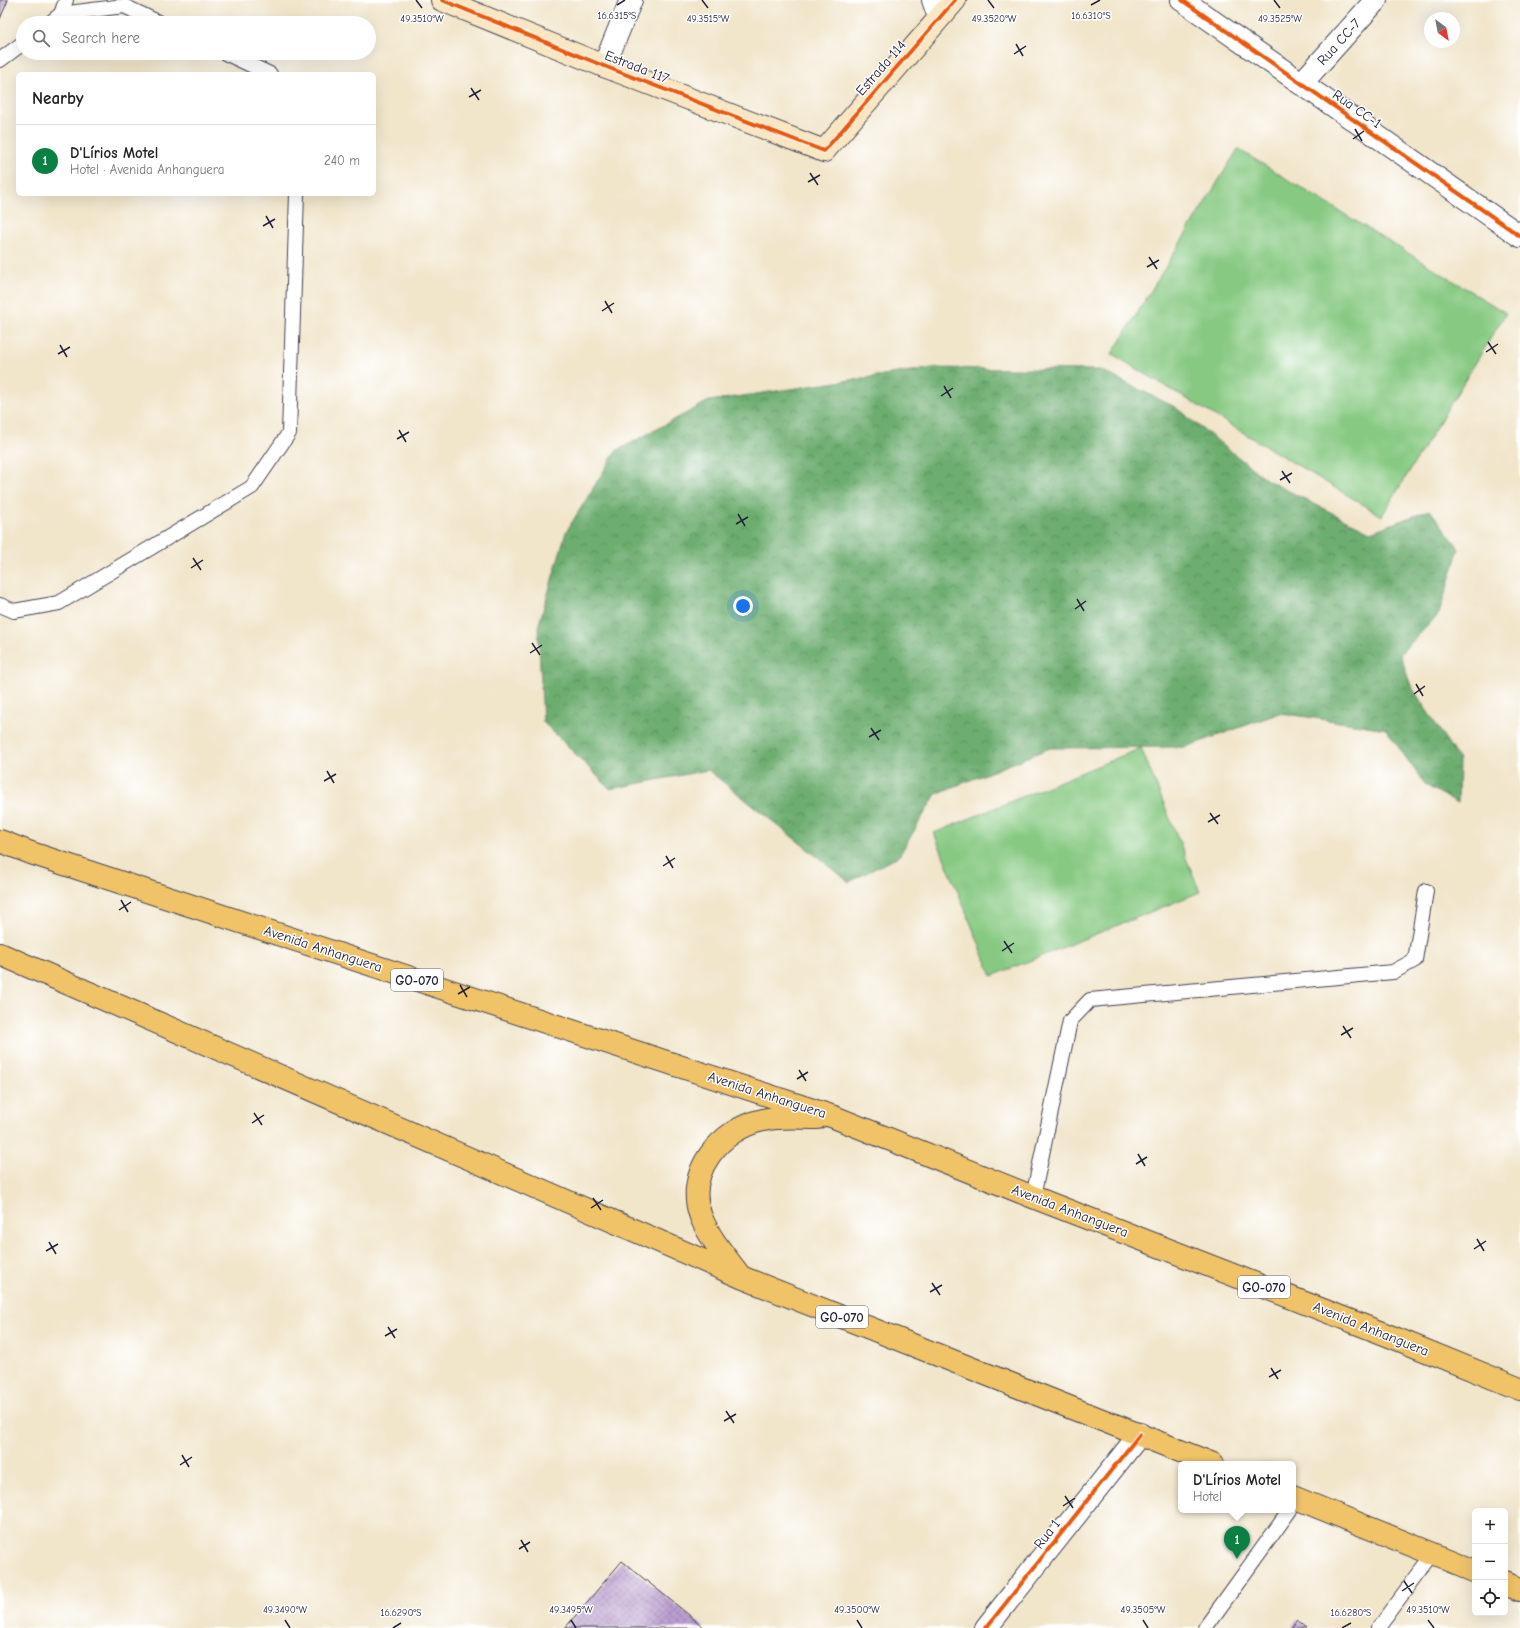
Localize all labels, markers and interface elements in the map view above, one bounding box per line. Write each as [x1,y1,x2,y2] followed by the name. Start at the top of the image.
[598,10,637,22] text: 16.6315°S
[1071,10,1111,22] text: 16.6310°S
[1424,12,1460,48] north arrow
[400,13,444,25] text: 49.3510°W
[687,13,730,25] text: 49.3515°W
[972,13,1017,25] text: 49.3520°W
[1258,13,1302,25] text: 49.3525°W
[1314,15,1365,69] street label: Rua CC-7
[16,16,376,60] search box
[30,27,52,49] icon: search
[62,29,140,47] text: Search here
[852,37,910,99] street label: Estrada 114
[602,47,672,87] street label: Estrada 117
[1329,86,1385,132] street label: Rua CC-1
[32,89,83,108] text: Nearby
[70,144,158,162] text: D'Lírios Motel
[42,153,48,168] text: 1
[324,153,360,168] text: 240 m
[70,162,224,177] text: Hotel · Avenida Anhanguera
[733,596,753,616] your location
[262,922,384,976] street label: Avenida Anhanguera
[391,969,443,991] road number: GO-070
[706,1068,828,1122] street label: Avenida Anhanguera
[1009,1181,1131,1241] street label: Avenida Anhanguera
[1238,1276,1290,1298] road number: GO-070
[1311,1298,1431,1360] street label: Avenida Anhanguera
[816,1306,868,1328] road number: GO-070
[1178,1461,1296,1513] popup
[1193,1471,1281,1489] text: D'Lírios Motel
[1193,1489,1222,1504] text: Hotel
[1472,1508,1508,1616] map controls
[1472,1508,1508,1544] button: +
[1030,1516,1064,1552] street label: Rua 1
[1224,1526,1250,1559] pin: 1
[1472,1544,1508,1580] button: −
[1472,1580,1508,1616] button: locate
[263,1604,307,1616] text: 49.3490°W
[549,1604,593,1616] text: 49.3495°W
[834,1604,880,1616] text: 49.3500°W
[1121,1604,1166,1616] text: 49.3505°W
[1406,1604,1450,1616] text: 49.3510°W
[381,1607,422,1619] text: 16.6290°S
[1331,1607,1372,1619] text: 16.6280°S

